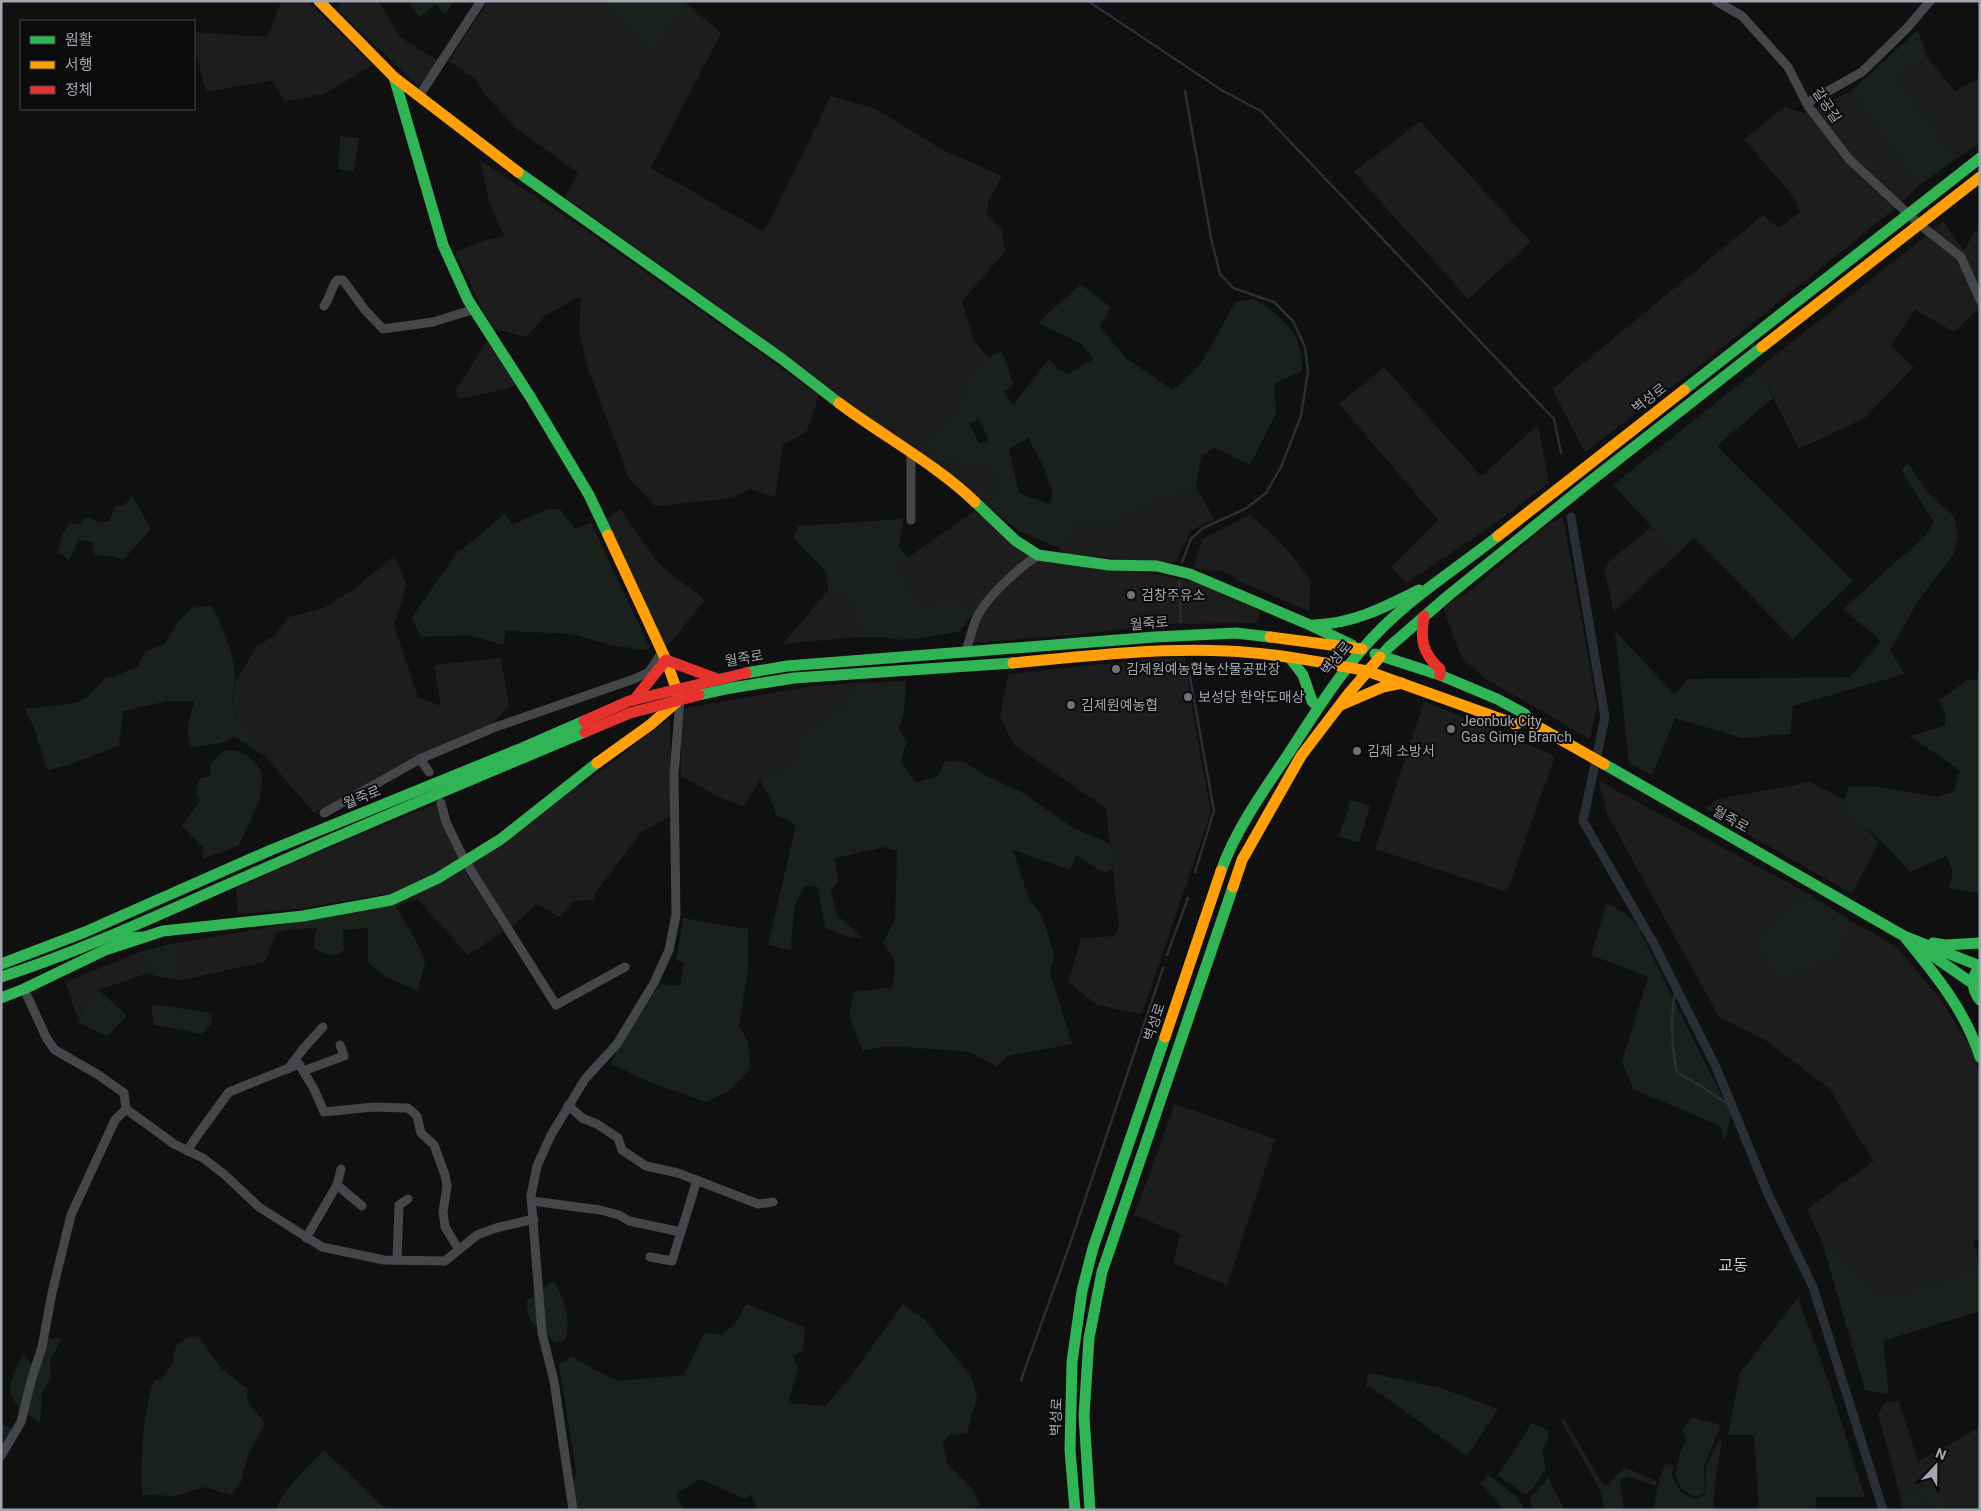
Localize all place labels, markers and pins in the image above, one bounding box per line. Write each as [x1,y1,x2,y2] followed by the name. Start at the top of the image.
[1141,587,1206,603] place label: 검창주유소
[1125,589,1137,601] marker: 검창주유소
[1126,661,1281,677] place label: 김제원예농협농산물공판장
[1110,663,1122,675] marker: 김제원예농협농산물공판장
[1198,689,1305,705] place label: 보성당 한약도매상
[1182,691,1194,703] marker: 보성당 한약도매상
[1081,697,1158,713] place label: 김제원예농협
[1065,699,1077,711] marker: 김제원예농협
[1461,713,1572,745] place label: Jeonbuk City Gas Gimje Branch
[1445,723,1457,735] marker: Jeonbuk City Gas Gimje Branch
[1367,743,1435,759] place label: 김제 소방서
[1351,745,1363,757] marker: 김제 소방서

